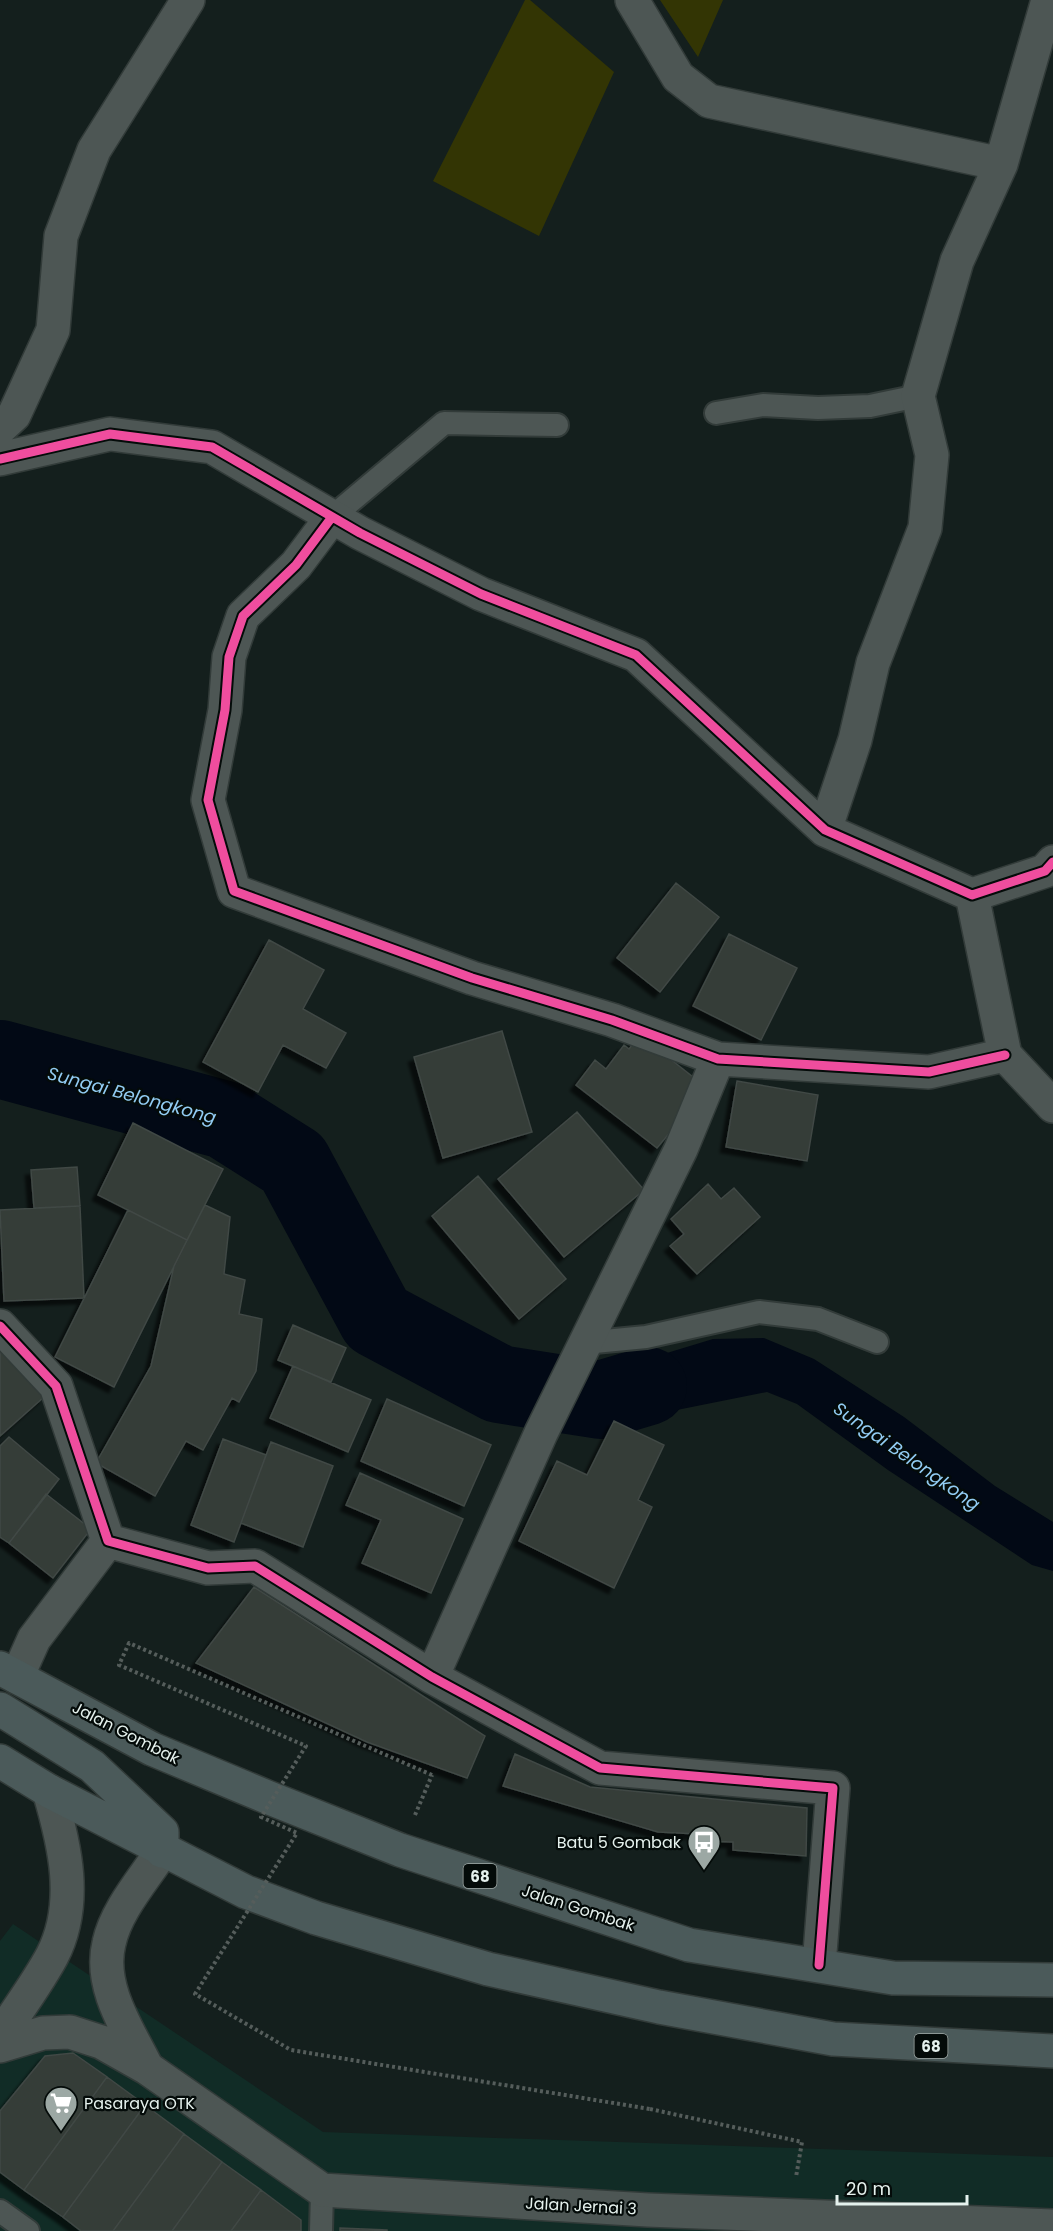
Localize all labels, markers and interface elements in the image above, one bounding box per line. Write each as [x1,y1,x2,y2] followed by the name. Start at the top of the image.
[45,1060,219,1130] water label: Sungai Belongkong
[829,1396,985,1516] water label: Sungai Belongkong
[68,1696,184,1770] street label: Jalan Gombak
[686,1824,722,1871] bus stop icon: Batu 5 Gombak
[557,1831,682,1854] place label: Batu 5 Gombak
[464,1864,496,1888] road number: 68
[519,1879,638,1937] street label: Jalan Gombak
[914,2034,948,2058] road number: 68
[43,2085,79,2132] supermarket icon: Pasaraya OTK
[84,2092,195,2115] place label: Pasaraya OTK
[837,2168,968,2206] scale bar
[846,2176,891,2201] text: 20 m
[525,2192,637,2220] street label: Jalan Jernai 3

